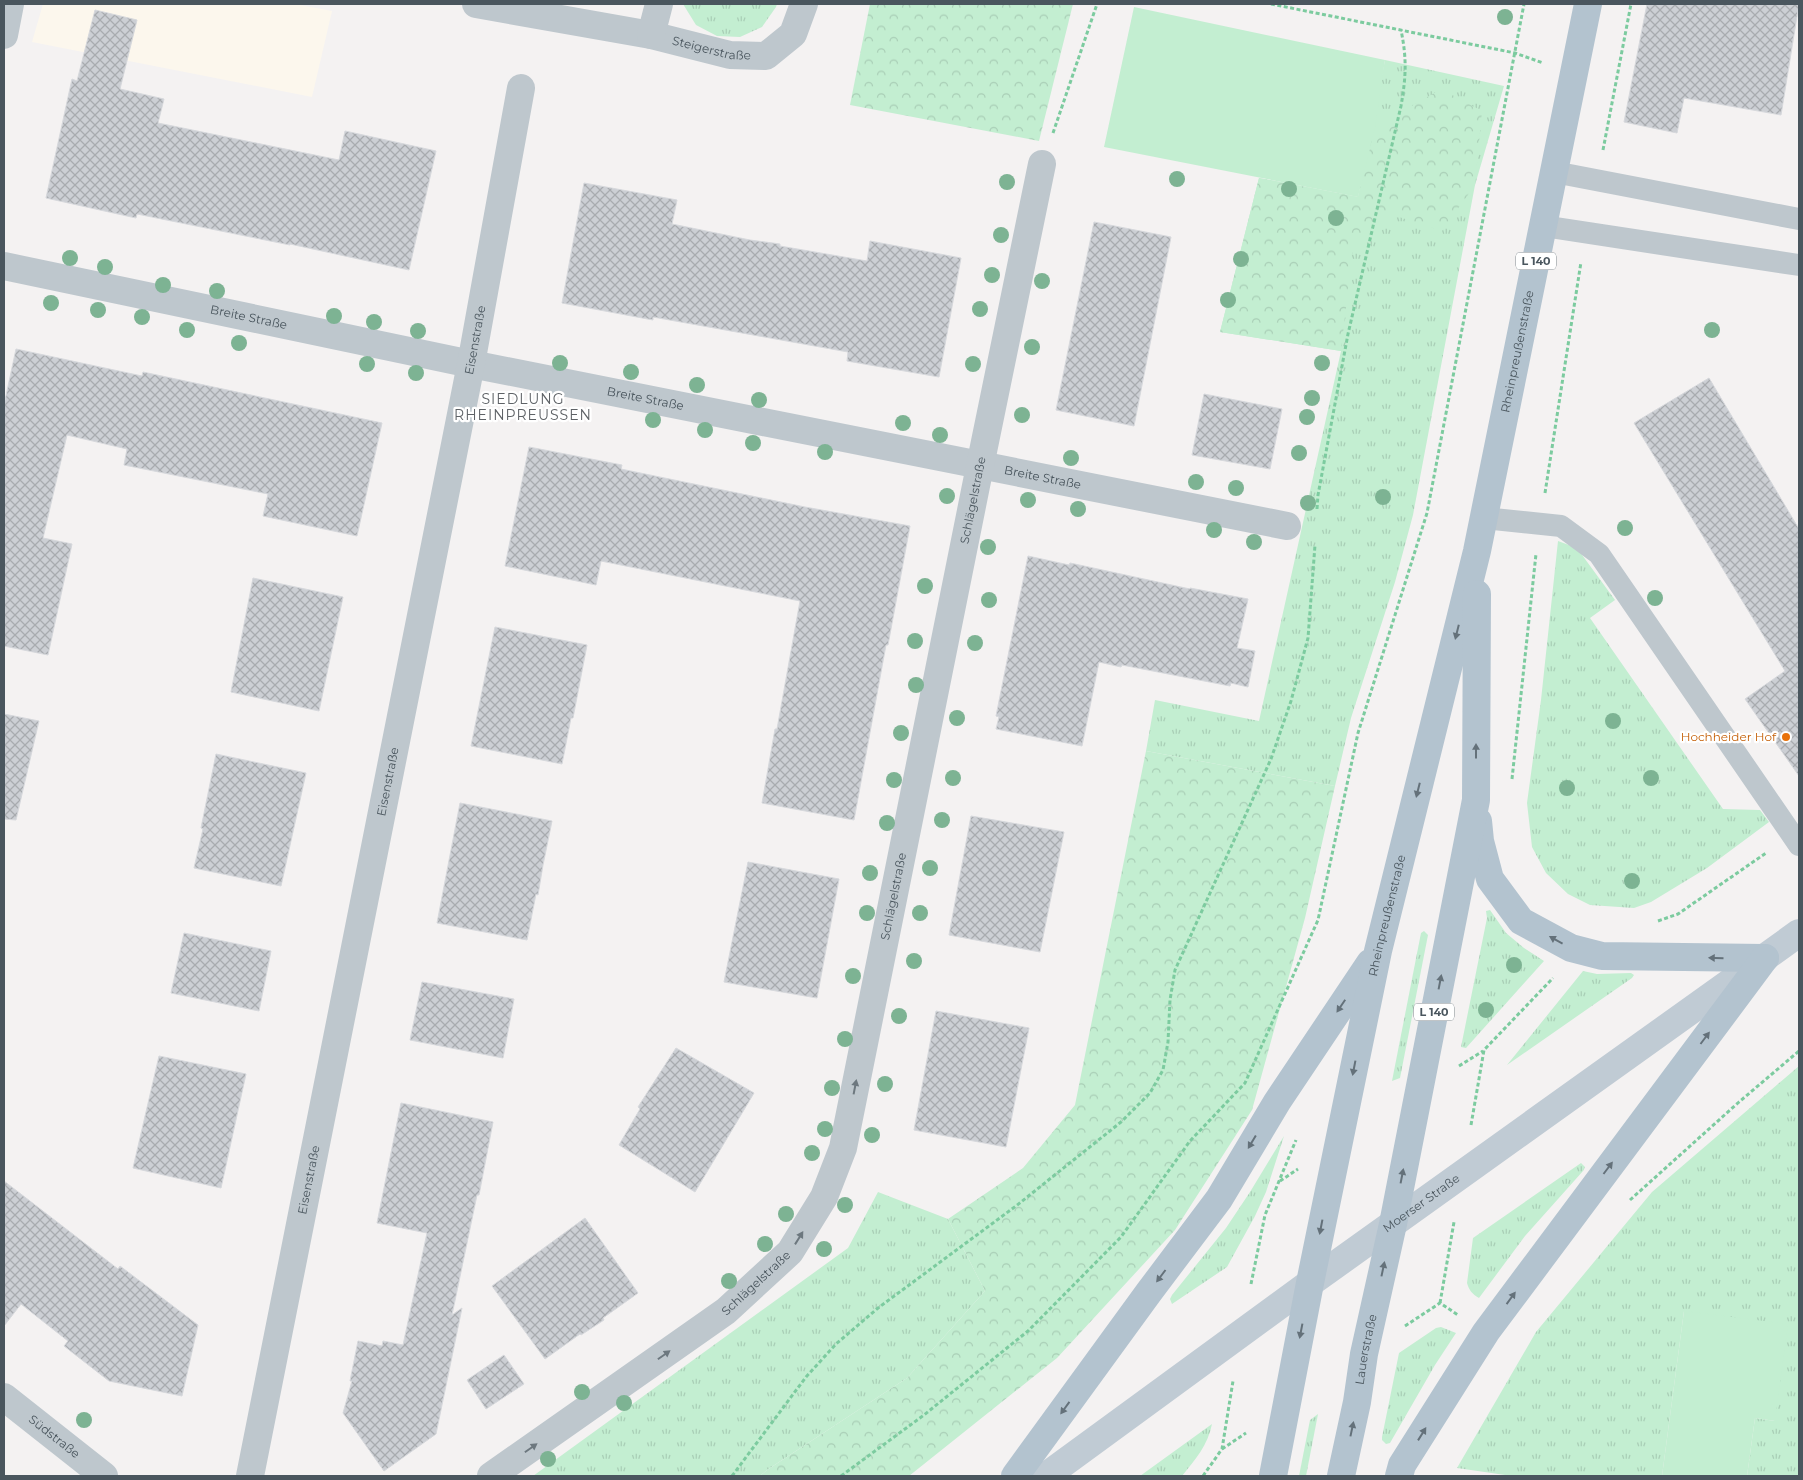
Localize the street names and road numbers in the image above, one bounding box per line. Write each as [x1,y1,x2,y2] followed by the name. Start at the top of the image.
[671,33,751,63] street label: Steigerstraße
[1516,252,1556,270] road number: L 140
[1497,289,1537,414] street label: Rheinpreußenstraße
[209,301,289,332] street label: Breite Straße
[461,304,488,376] street label: Eisenstraße
[606,383,685,413] street label: Breite Straße
[957,455,989,545] street label: Schlägelstraße
[1003,462,1083,492] street label: Breite Straße
[373,746,402,817] street label: Eisenstraße
[877,851,909,941] street label: Schlägelstraße
[1365,853,1409,977] street label: Rheinpreußenstraße
[1414,1004,1454,1020] road number: L 140
[294,1144,323,1215] street label: Eisenstraße
[1380,1170,1462,1235] street label: Moerser Straße
[718,1247,793,1319] street label: Schlägelstraße
[1352,1313,1380,1386] street label: Lauerstraße
[26,1411,83,1461] street label: Südstraße

